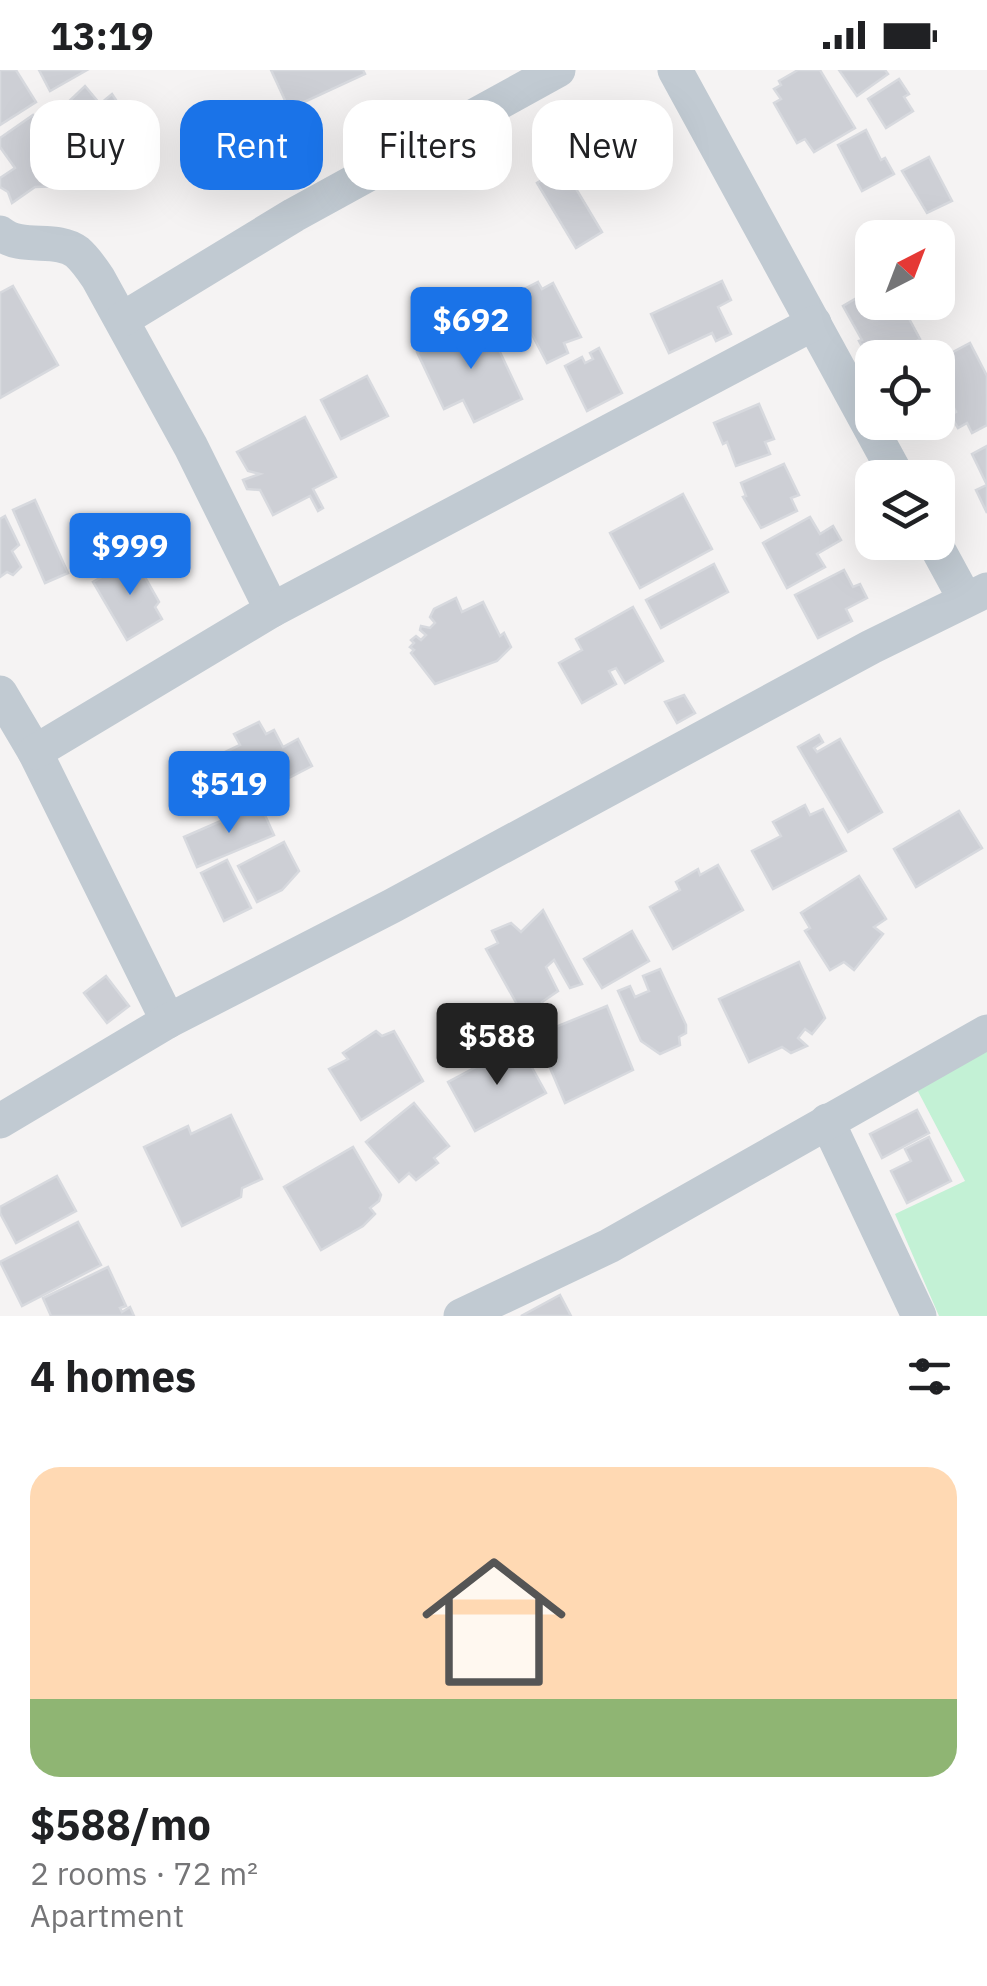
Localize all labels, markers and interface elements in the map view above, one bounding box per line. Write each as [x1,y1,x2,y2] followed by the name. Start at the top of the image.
[50,11,154,60] text: 13:19
[30,100,160,190] chip: Buy
[180,100,323,190] chip: Rent
[343,100,512,190] chip: Filters
[532,100,673,190] chip: New
[855,220,955,320] north arrow
[855,220,955,560] map controls
[412,287,530,372] pin: $692
[433,298,509,340] text: $692
[855,340,955,440] button: locate
[855,460,955,560] button: layers
[71,513,189,598] pin: $999
[92,524,168,566] text: $999
[170,751,288,836] pin: $519
[191,762,267,804] text: $519
[438,1003,556,1088] pin: $588
[459,1014,535,1056] text: $588
[30,1349,196,1404] text: 4 homes
[902,1349,957,1404] icon: filters
[404,1532,584,1712] icon: home
[30,1797,211,1852] text: $588/mo
[30,1852,258,1894] text: 2 rooms · 72 m²
[30,1894,184,1936] text: Apartment

